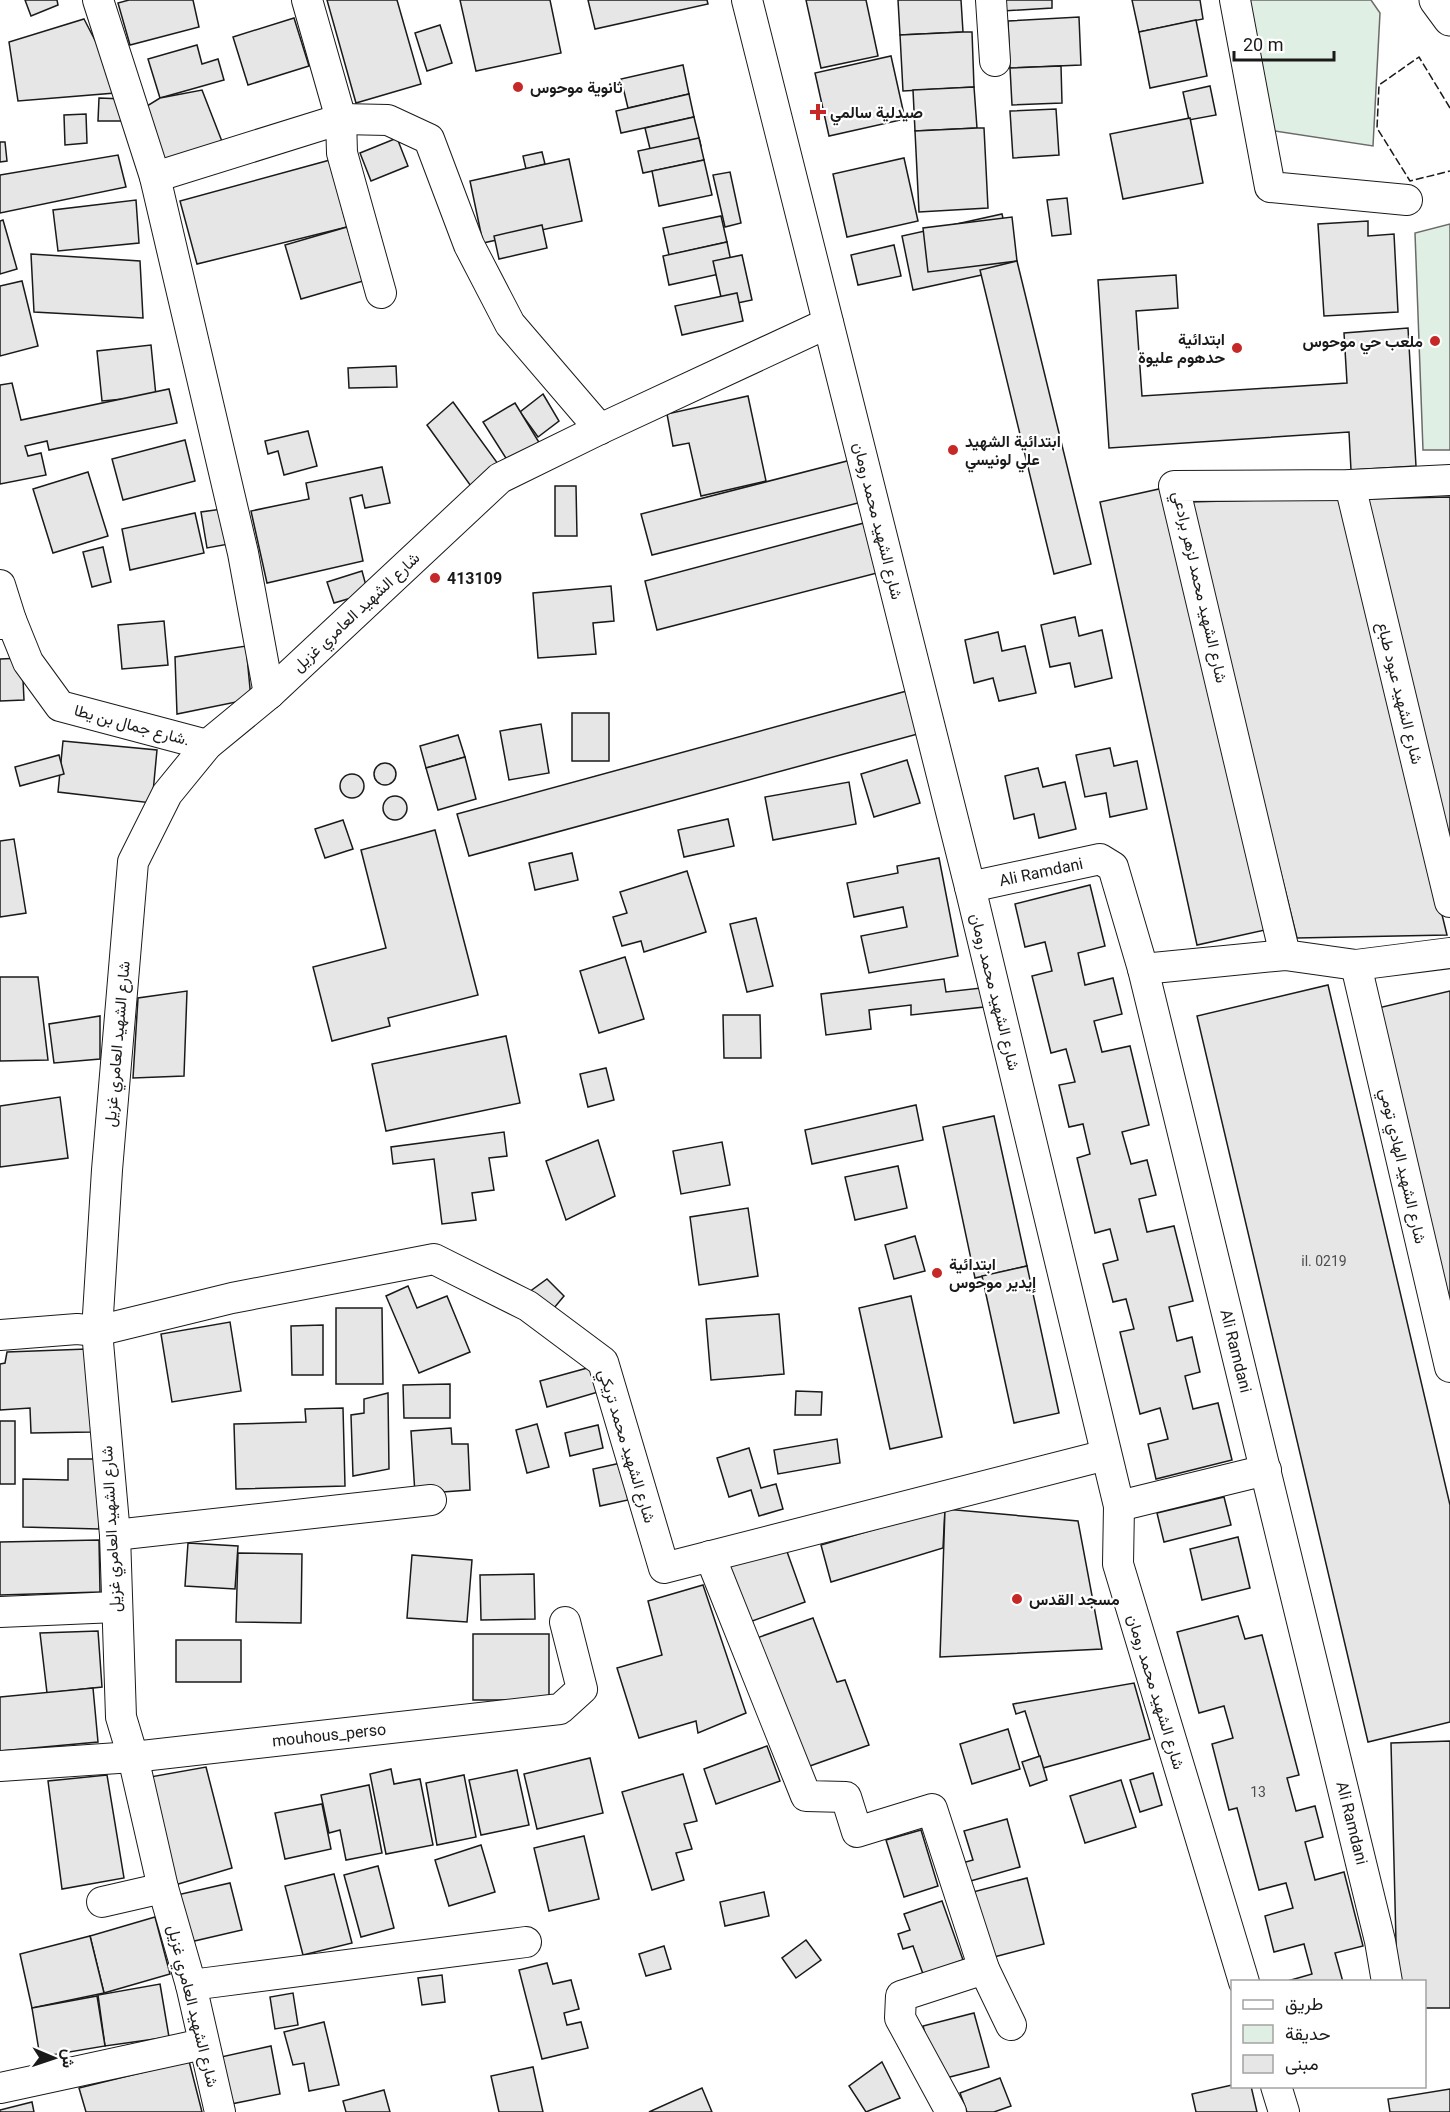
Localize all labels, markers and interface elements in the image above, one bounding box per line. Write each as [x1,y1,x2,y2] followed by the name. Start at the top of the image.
[1234,24,1334,62] scale bar
[1243,34,1283,55] text: 20 m
[530,78,623,98] place label: ثانوية موحوس
[511,80,525,94] marker: ثانوية موحوس
[830,103,923,126] place label: صيدلية سالمي
[811,105,825,119] marker: صيدلية سالمي
[1138,330,1225,368] place label: ابتدائية حدهوم عليوة
[1302,332,1423,355] place label: ملعب حي موحوس
[1428,334,1442,348] marker: ملعب حي موحوس
[1230,341,1244,355] marker: ابتدائية حدهوم عليوة
[965,432,1061,473] place label: ابتدائية الشهيد علي لونيسي
[847,440,907,602] street label: شارع الشهيد محمد رومان
[946,443,960,457] marker: ابتدائية الشهيد علي لونيسي
[1165,489,1231,686] street label: شارع الشهيد محمد لزهر برادعي
[289,548,426,679] street label: شارع الشهيد العامري غزيل
[447,569,502,588] place label: 413109
[428,571,442,585] marker: 413109
[1371,620,1427,767] street label: شارع الشهيد عبود طباع
[72,700,192,751] street label: شارع جمال بن يطا.
[997,854,1085,890] street label: Ali Ramdani
[964,911,1024,1073] street label: شارع الشهيد محمد رومان
[100,960,138,1128] street label: شارع الشهيد العامري غزيل
[1372,1086,1430,1246] street label: شارع الشهيد الهادي تومي
[1301,1253,1347,1269] house number: il. 0219
[949,1255,1036,1293] place label: ابتدائية إيدير موحوس
[930,1266,944,1280] marker: ابتدائية إيدير موحوس
[1216,1307,1256,1395] street label: Ali Ramdani
[591,1367,659,1526] street label: شارع الشهيد محمد تريكي
[97,1445,129,1613] street label: شارع الشهيد العامري غزيل
[1029,1590,1120,1609] place label: مسجد القدس
[1010,1592,1024,1606] marker: مسجد القدس
[1121,1612,1189,1772] street label: شارع الشهيد محمد رومان
[271,1720,387,1750] street label: mouhous_perso
[1332,1779,1372,1867] street label: Ali Ramdani
[1250,1784,1266,1800] house number: 13
[160,1923,222,2090] street label: شارع الشهيد العامري غزيل
[1231,1980,1426,2088] legend
[1285,1993,1323,2015] text: طريق
[1285,2023,1331,2044] text: حديقة
[24,2028,84,2088] north arrow
[59,2049,78,2068] text: ش
[1285,2053,1319,2075] text: مبنى

